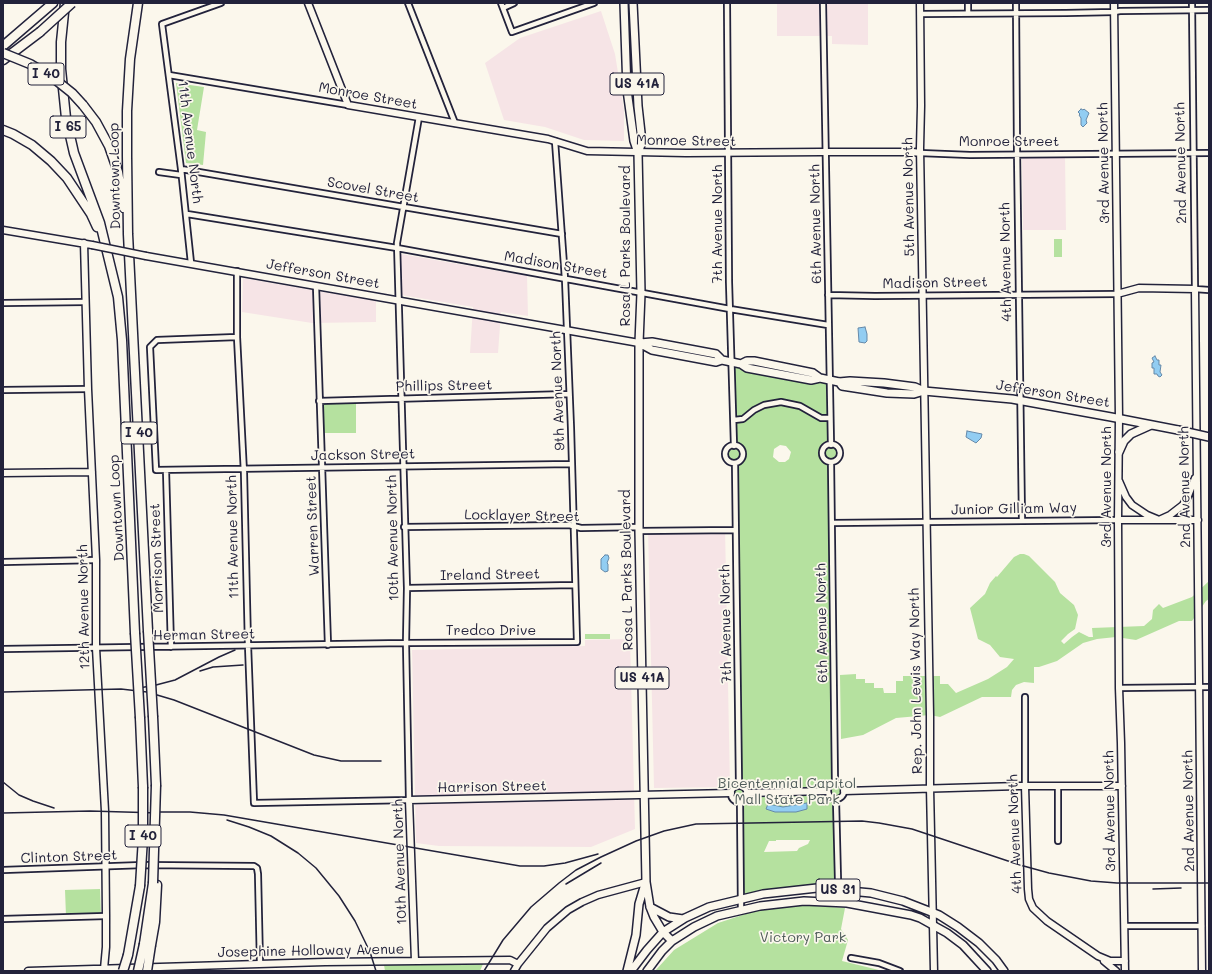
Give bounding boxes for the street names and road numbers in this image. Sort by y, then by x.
road number: I 40 [28,63,64,85]
road number: US 41A [610,73,664,95]
street label: Monroe Street [317,79,419,113]
street label: 11th Avenue North [174,80,206,204]
street label: 3rd Avenue North [1095,102,1113,224]
street label: 2nd Avenue North [1172,102,1190,224]
road number: I 65 [50,116,86,138]
street label: Downtown Loop [106,123,124,229]
street label: Monroe Street [636,132,736,150]
street label: Monroe Street [959,134,1059,150]
street label: 5th Avenue North [900,137,918,257]
street label: 6th Avenue North [807,164,825,284]
street label: Rosa L Parks Boulevard [618,165,634,327]
street label: 7th Avenue North [710,165,726,283]
street label: Scovel Street [326,174,420,206]
street label: 4th Avenue North [997,202,1015,322]
street label: Madison Street [503,248,609,282]
street label: Jefferson Street [265,256,381,292]
street label: Madison Street [882,274,988,292]
street label: 9th Avenue North [548,331,568,451]
street label: Phillips Street [396,377,492,395]
street label: Jefferson Street [995,377,1111,411]
road number: I 40 [121,422,157,444]
street label: 3rd Avenue North [1099,426,1115,548]
street label: 2nd Avenue North [1176,426,1194,548]
street label: Jackson Street [311,446,415,464]
street label: Downtown Loop [106,454,128,562]
street label: 11th Avenue North [224,475,242,599]
street label: Warren Street [303,475,323,577]
street label: 10th Avenue North [384,475,402,601]
street label: Rosa L Parks Boulevard [617,489,637,651]
street label: Junior Gilliam Way [951,500,1077,518]
street label: Morrison Street [147,503,167,613]
street label: Locklayer Street [464,507,580,525]
street label: 12th Avenue North [75,544,93,670]
street label: 6th Avenue North [813,563,831,683]
street label: 7th Avenue North [717,564,735,684]
street label: Ireland Street [440,566,540,584]
street label: Rep. John Lewis Way North [906,588,926,774]
street label: Tredco Drive [446,623,536,639]
street label: Herman Street [153,626,255,644]
road number: US 41A [615,667,669,689]
street label: 3rd Avenue North [1101,750,1119,872]
street label: 2nd Avenue North [1180,750,1198,872]
street label: 4th Avenue North [1005,774,1025,894]
street label: Harrison Street [437,778,547,796]
street label: 10th Avenue North [389,799,411,925]
road number: I 40 [125,825,161,847]
street label: Clinton Street [20,847,118,867]
road number: US 31 [816,879,860,901]
street label: Josephine Holloway Avenue [218,941,404,961]

